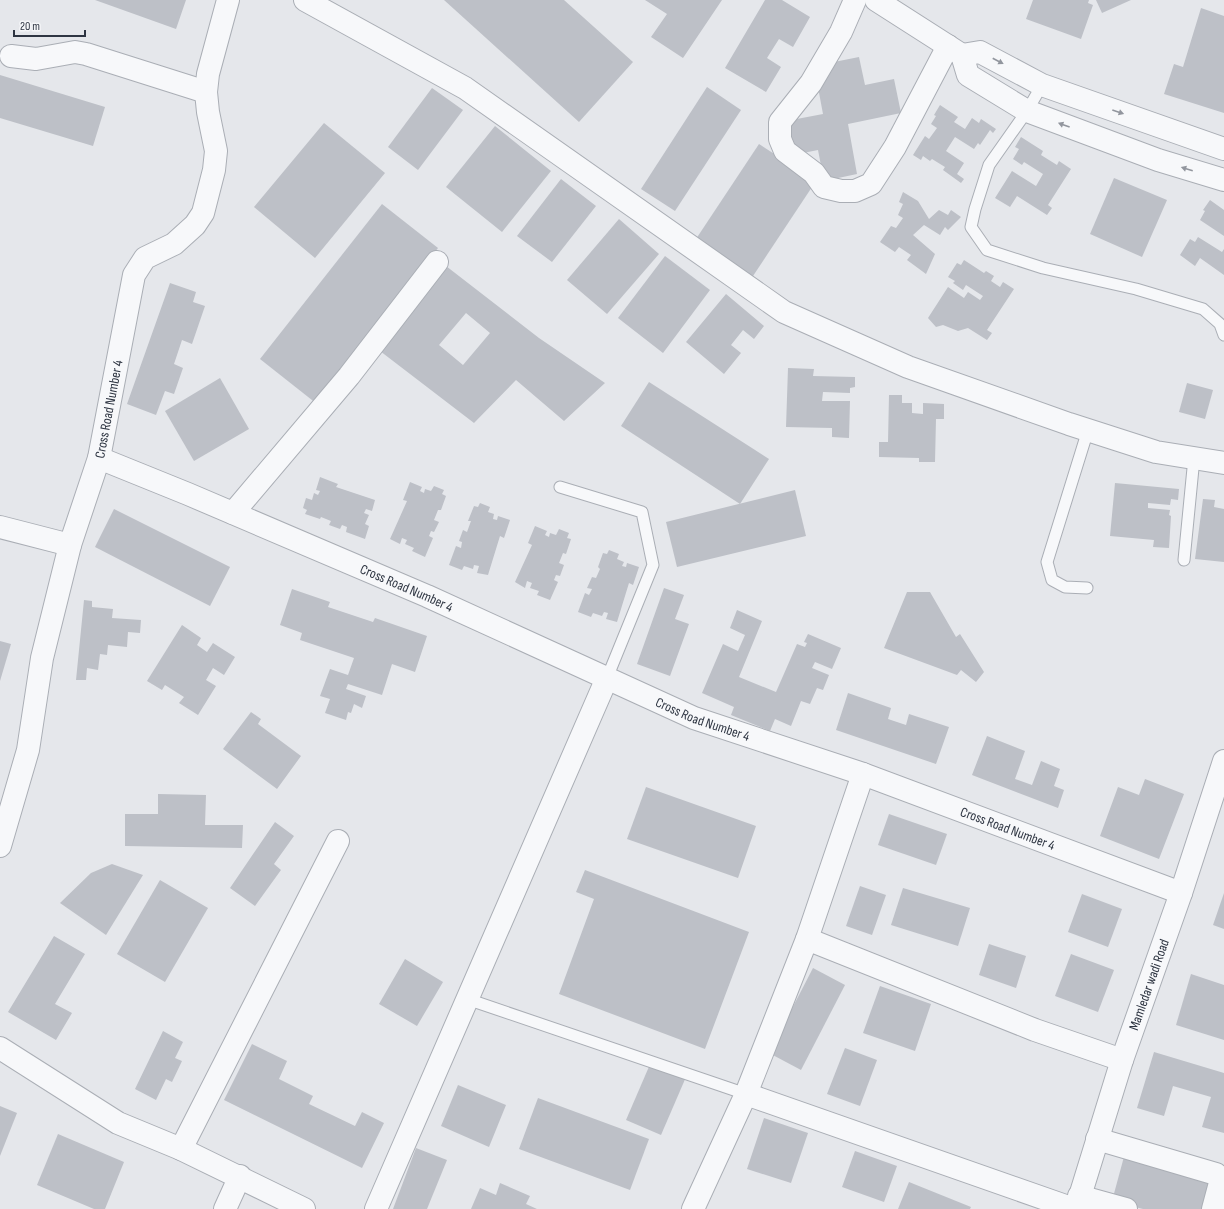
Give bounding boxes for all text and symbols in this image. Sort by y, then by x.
scale bar [14,12,85,38]
text: 20 m [20,19,40,34]
one-way arrow [993,58,1004,65]
one-way arrow [1112,109,1124,115]
one-way arrow [1058,122,1070,128]
one-way arrow [1180,166,1192,172]
street label: Cross Road Number 4 [91,358,127,460]
street label: Cross Road Number 4 [358,561,456,616]
street label: Cross Road Number 4 [653,694,752,745]
street label: Cross Road Number 4 [958,803,1057,854]
street label: Mamledar wadi Road [1125,937,1173,1033]

